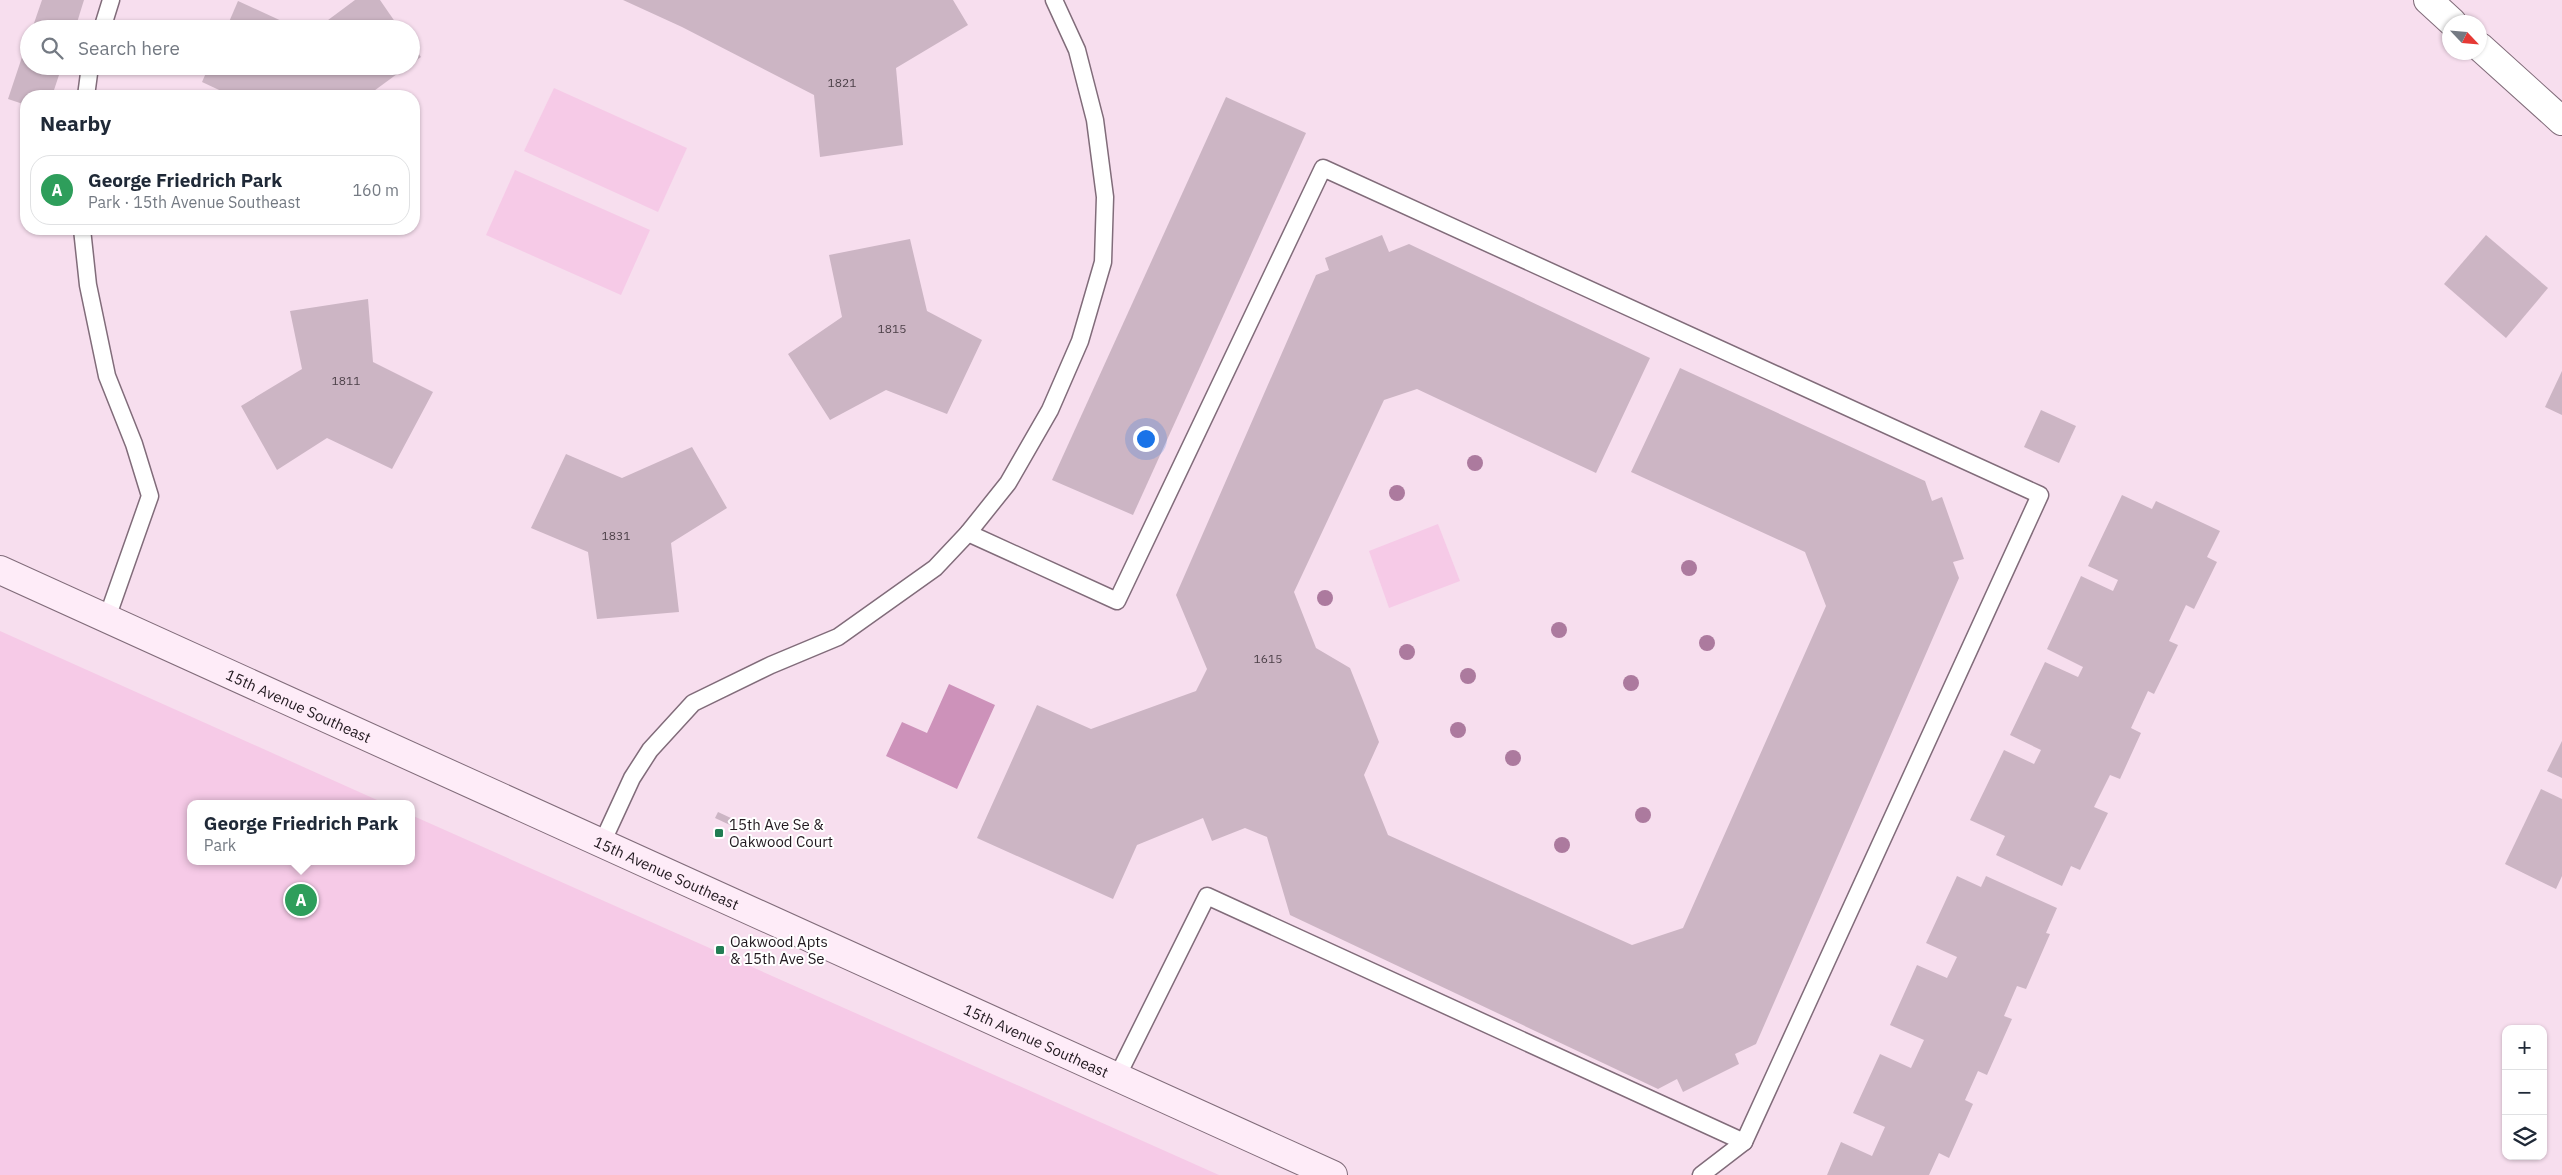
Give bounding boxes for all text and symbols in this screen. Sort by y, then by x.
north arrow [2442,15,2487,60]
search box [20,20,420,75]
icon: search [38,34,66,62]
text: Search here [78,36,180,60]
house number: 1821 [828,75,856,90]
text: Nearby [40,109,111,137]
text: George Friedrich Park [88,168,282,192]
text: A [52,180,62,200]
text: 160 m [352,180,399,200]
text: Park · 15th Avenue Southeast [88,192,301,212]
house number: 1815 [878,321,906,336]
house number: 1811 [332,373,360,388]
your location [1133,426,1159,452]
house number: 1831 [602,528,630,543]
house number: 1615 [1254,651,1282,666]
street label: 15th Avenue Southeast [223,664,374,747]
popup [187,800,415,865]
text: George Friedrich Park [204,811,398,835]
place label: 15th Ave Se & Oakwood Court [729,815,833,851]
marker: 15th Ave Se & Oakwood Court [713,827,725,839]
street label: 15th Avenue Southeast [591,831,742,914]
text: Park [204,835,236,855]
pin: A [285,881,317,919]
place label: Oakwood Apts & 15th Ave Se [730,932,828,968]
marker: Oakwood Apts & 15th Ave Se [714,944,726,956]
street label: 15th Avenue Southeast [961,999,1112,1081]
map controls [2502,1025,2547,1160]
button: + [2502,1025,2547,1070]
button: − [2502,1070,2547,1115]
button: layers [2502,1115,2547,1160]

